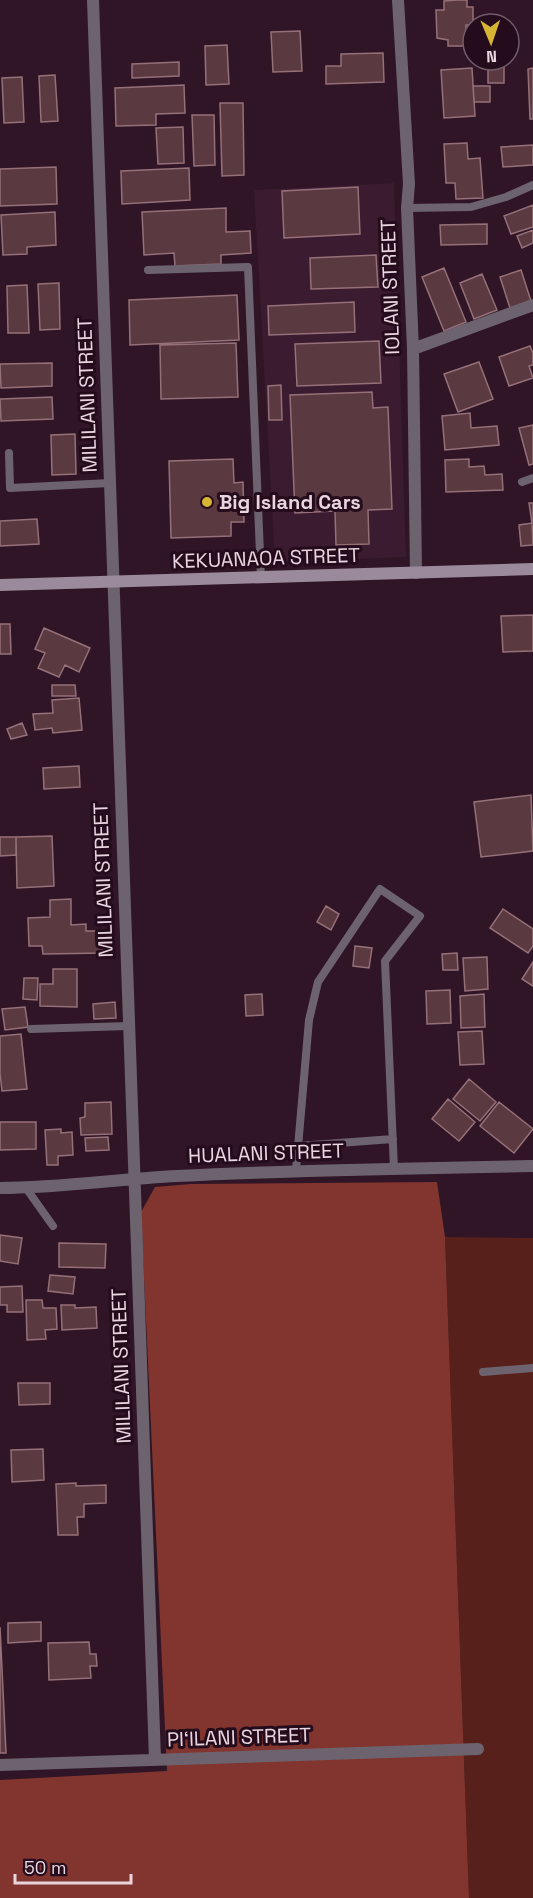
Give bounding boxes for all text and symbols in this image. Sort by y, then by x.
north arrow [461,12,521,72]
text: N [486,46,497,67]
street label: IOLANI STREET [375,219,405,355]
street label: MILILANI STREET [71,317,103,473]
place label: Big Island Cars [219,489,361,515]
marker: Big Island Cars [200,495,214,509]
street label: KEKUANAOA STREET [172,542,361,574]
street label: MILILANI STREET [87,802,119,958]
street label: HUALANI STREET [188,1137,345,1169]
street label: MILILANI STREET [105,1288,137,1444]
street label: PI‘ILANI STREET [167,1721,312,1753]
scale bar [15,1847,130,1885]
text: 50 m [24,1856,66,1879]

